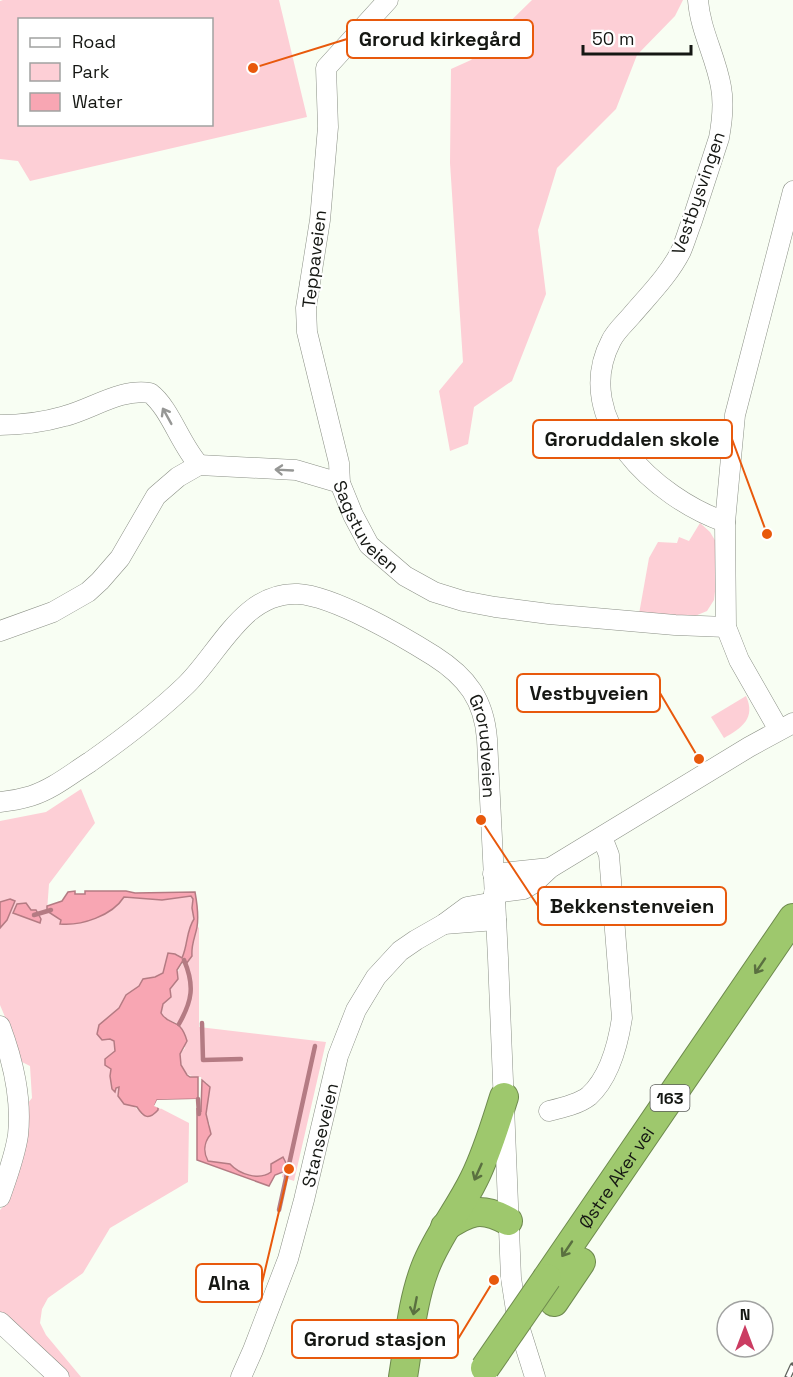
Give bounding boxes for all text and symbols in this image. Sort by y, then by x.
legend [18,18,213,126]
scale bar [583,18,691,56]
callout: Grorud kirkegård [347,20,533,58]
text: Grorud kirkegård [359,26,521,52]
text: 50 m [592,27,634,50]
text: Road [72,30,116,53]
text: Park [72,60,110,83]
text: Water [72,90,123,113]
street label: Vestbysvingen [666,128,730,258]
street label: Teppaveien [297,209,331,309]
one-way arrow [161,408,173,425]
callout: Groruddalen skole [533,420,732,458]
text: Groruddalen skole [545,426,719,452]
one-way arrow [274,464,294,475]
street label: Sagstuveien [329,477,404,578]
callout: Vestbyveien [517,674,660,712]
text: Vestbyveien [529,680,649,706]
street label: Grorudveien [464,690,501,798]
callout: Bekkenstenveien [538,887,726,925]
text: Bekkenstenveien [550,893,714,919]
one-way arrow [753,958,766,975]
street label: Stanseveien [296,1080,343,1189]
road number: 163 [650,1085,690,1111]
street label: Østre Aker vei [573,1122,659,1233]
one-way arrow [471,1162,483,1180]
one-way arrow [561,1240,573,1256]
callout: Alna [196,1264,262,1302]
text: Alna [208,1270,250,1296]
one-way arrow [410,1296,421,1315]
north arrow [715,1299,775,1359]
text: N [740,1304,750,1325]
callout: Grorud stasjon [292,1320,458,1358]
text: Grorud stasjon [304,1326,446,1352]

